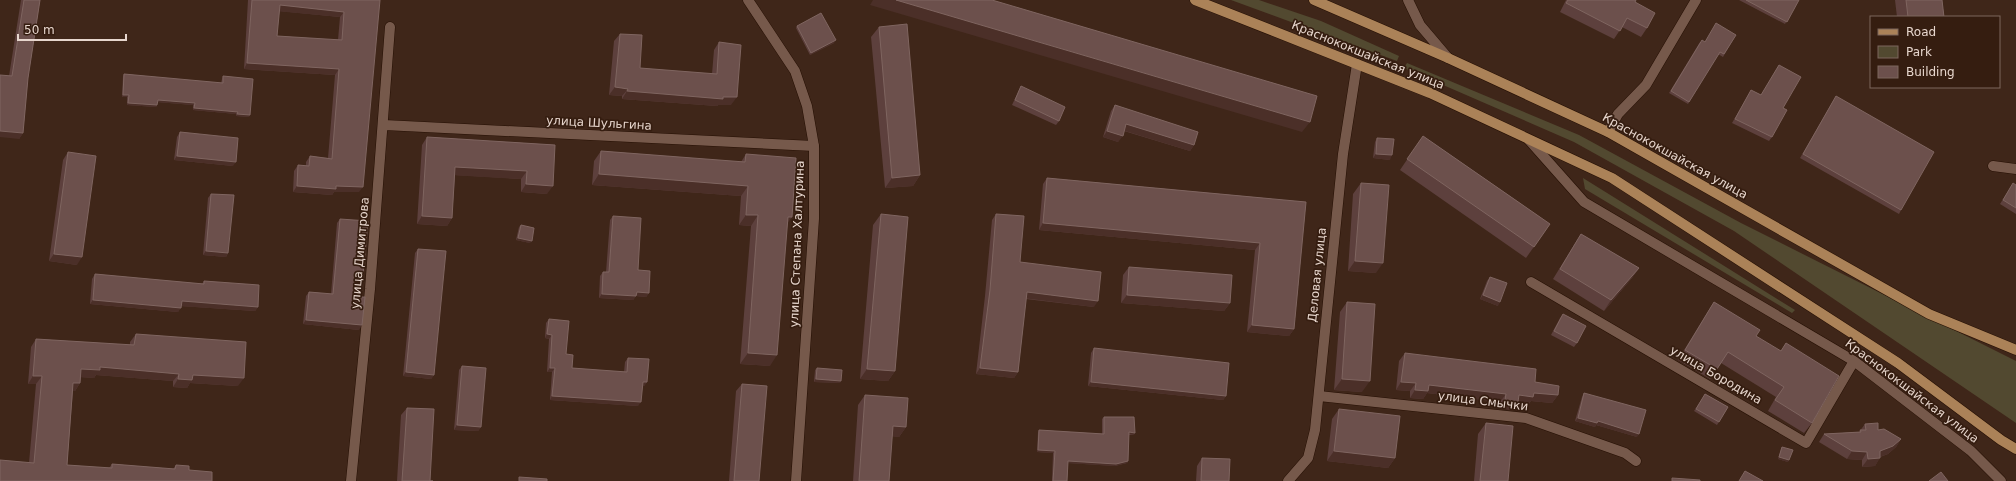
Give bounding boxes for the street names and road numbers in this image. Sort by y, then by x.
street label: Краснококшайская улица [1290,18,1446,92]
street label: Краснококшайская улица [1600,110,1750,202]
street label: улица Шульгина [546,113,652,133]
street label: улица Степана Халтурина [787,160,807,328]
street label: улица Димитрова [348,196,372,310]
street label: Деловая улица [1305,227,1329,323]
street label: Краснококшайская улица [1842,336,1982,446]
street label: улица Бородина [1668,343,1764,407]
street label: улица Смычки [1437,389,1529,413]

